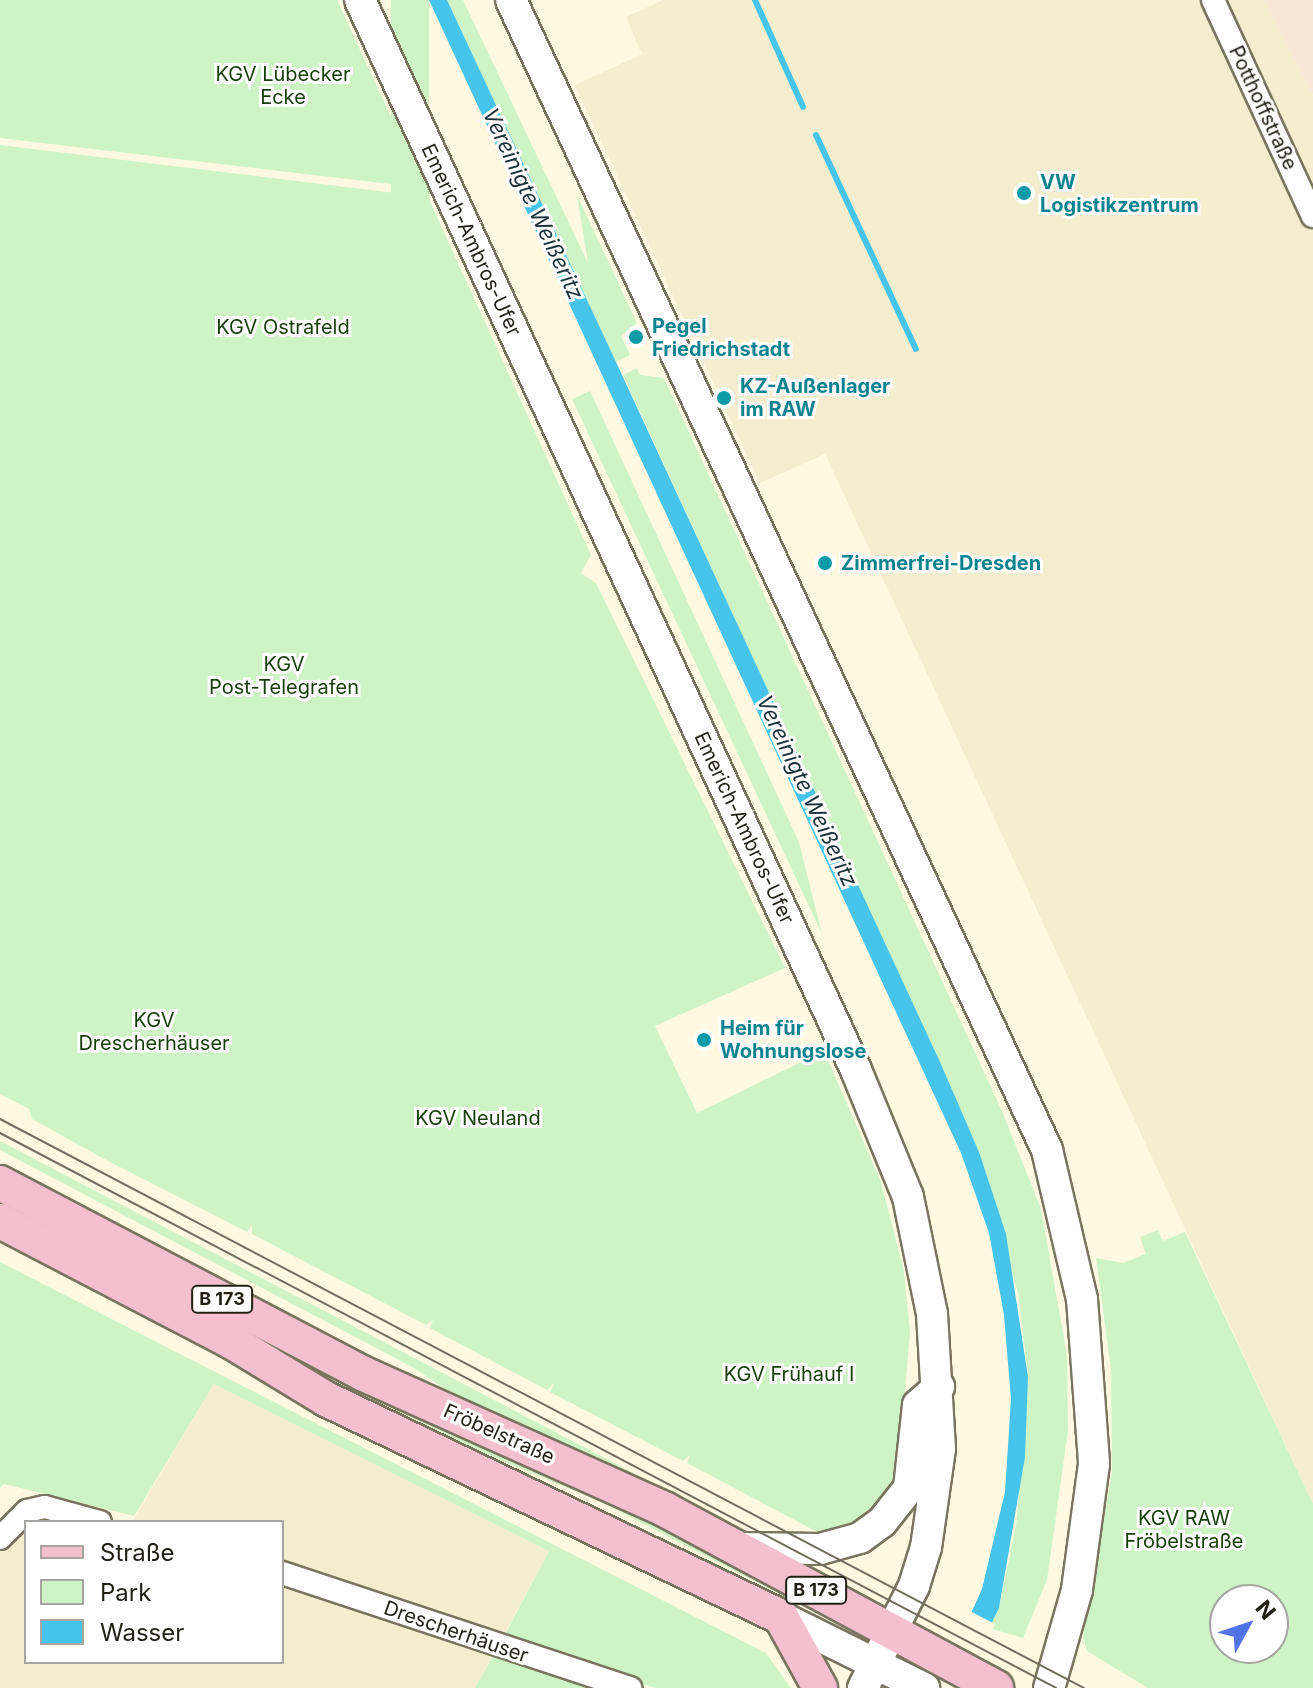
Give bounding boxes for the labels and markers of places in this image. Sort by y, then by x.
place label: VW Logistikzentrum [1040,170,1199,217]
marker: VW Logistikzentrum [1015,184,1033,202]
place label: Pegel Friedrichstadt [652,314,790,361]
marker: Pegel Friedrichstadt [627,328,645,346]
place label: KZ-Außenlager im RAW [740,374,890,421]
marker: KZ-Außenlager im RAW [715,389,733,407]
place label: Zimmerfrei-Dresden [841,551,1041,575]
marker: Zimmerfrei-Dresden [816,554,834,572]
place label: Heim für Wohnungslose [720,1016,866,1063]
marker: Heim für Wohnungslose [695,1031,713,1049]

